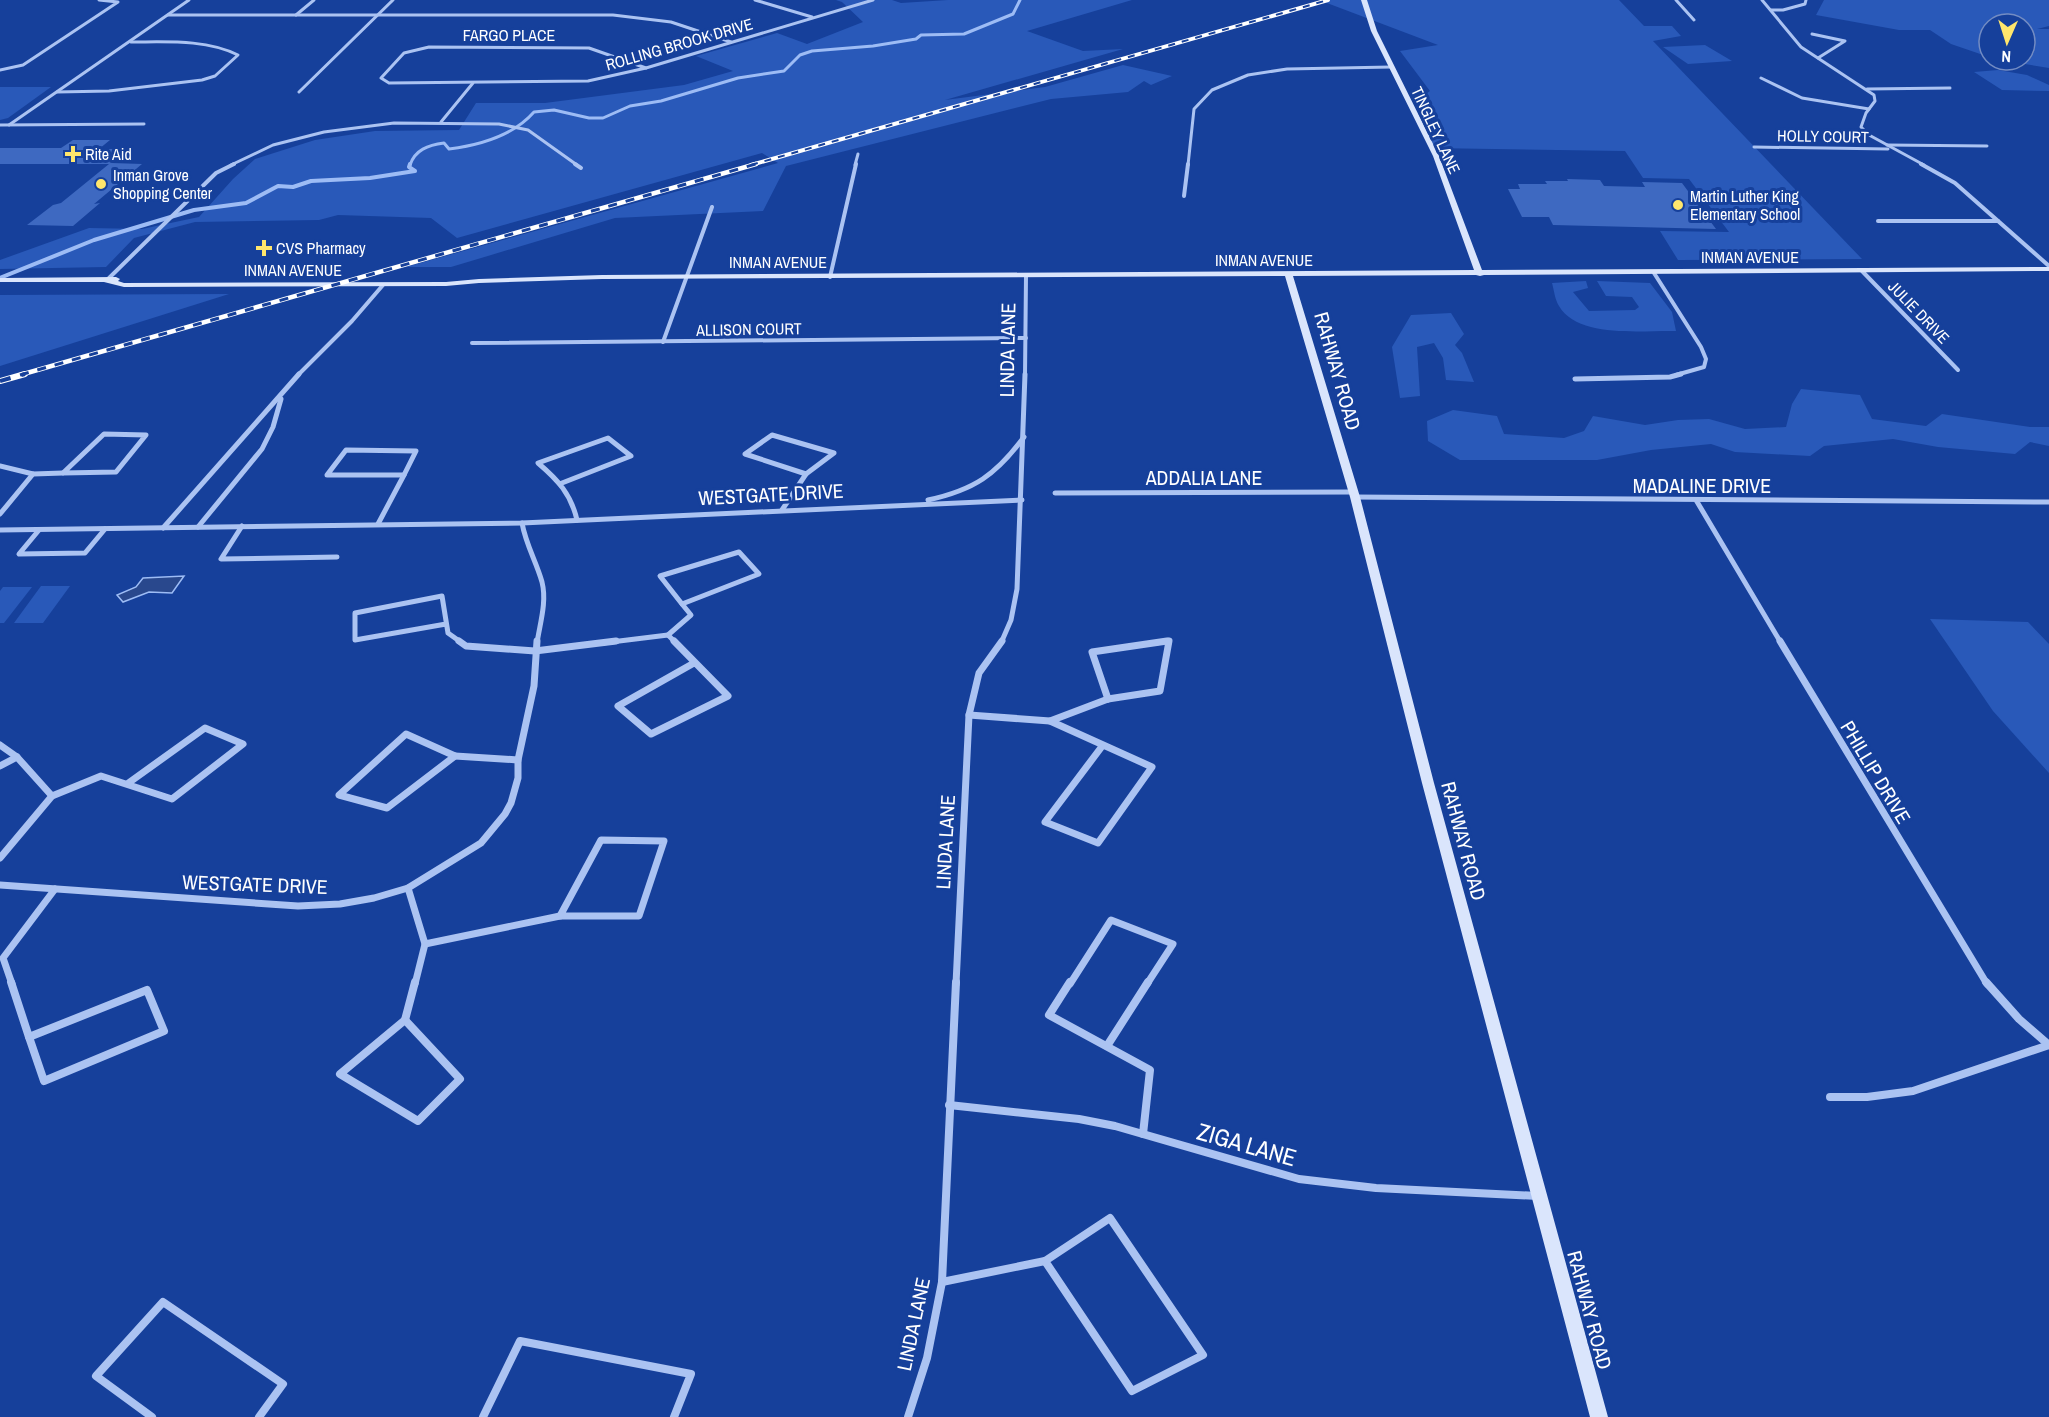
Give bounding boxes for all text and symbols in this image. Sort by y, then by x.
street label: ROLLING BROOK DRIVE [603,12,755,76]
north arrow [1977,12,2037,72]
street label: FARGO PLACE [463,24,555,46]
text: N [2001,46,2012,68]
street label: TINGLEY LANE [1406,83,1466,177]
street label: HOLLY COURT [1777,124,1869,148]
place label: Rite Aid [85,143,132,165]
marker: Rite Aid [66,147,80,161]
place label: Inman Grove Shopping Center [113,164,213,204]
marker: Inman Grove Shopping Center [94,177,108,191]
place label: Martin Luther King Elementary School [1690,185,1800,225]
marker: Martin Luther King Elementary School [1671,198,1685,212]
place label: CVS Pharmacy [276,237,366,259]
marker: CVS Pharmacy [257,241,271,255]
street label: INMAN AVENUE [1701,246,1799,268]
street label: INMAN AVENUE [1215,249,1313,271]
street label: INMAN AVENUE [729,251,827,273]
street label: INMAN AVENUE [244,259,342,281]
street label: JULIE DRIVE [1883,276,1955,348]
street label: LINDA LANE [993,302,1021,398]
street label: RAHWAY ROAD [1308,309,1368,433]
street label: ALLISON COURT [695,317,802,341]
street label: ADDALIA LANE [1145,464,1262,491]
street label: MADALINE DRIVE [1633,472,1771,499]
street label: WESTGATE DRIVE [698,477,844,511]
street label: PHILLIP DRIVE [1835,716,1917,828]
street label: RAHWAY ROAD [1435,779,1493,903]
street label: LINDA LANE [929,794,961,890]
street label: WESTGATE DRIVE [182,868,328,900]
street label: ZIGA LANE [1194,1115,1300,1173]
street label: RAHWAY ROAD [1561,1248,1619,1372]
street label: LINDA LANE [890,1275,936,1373]

